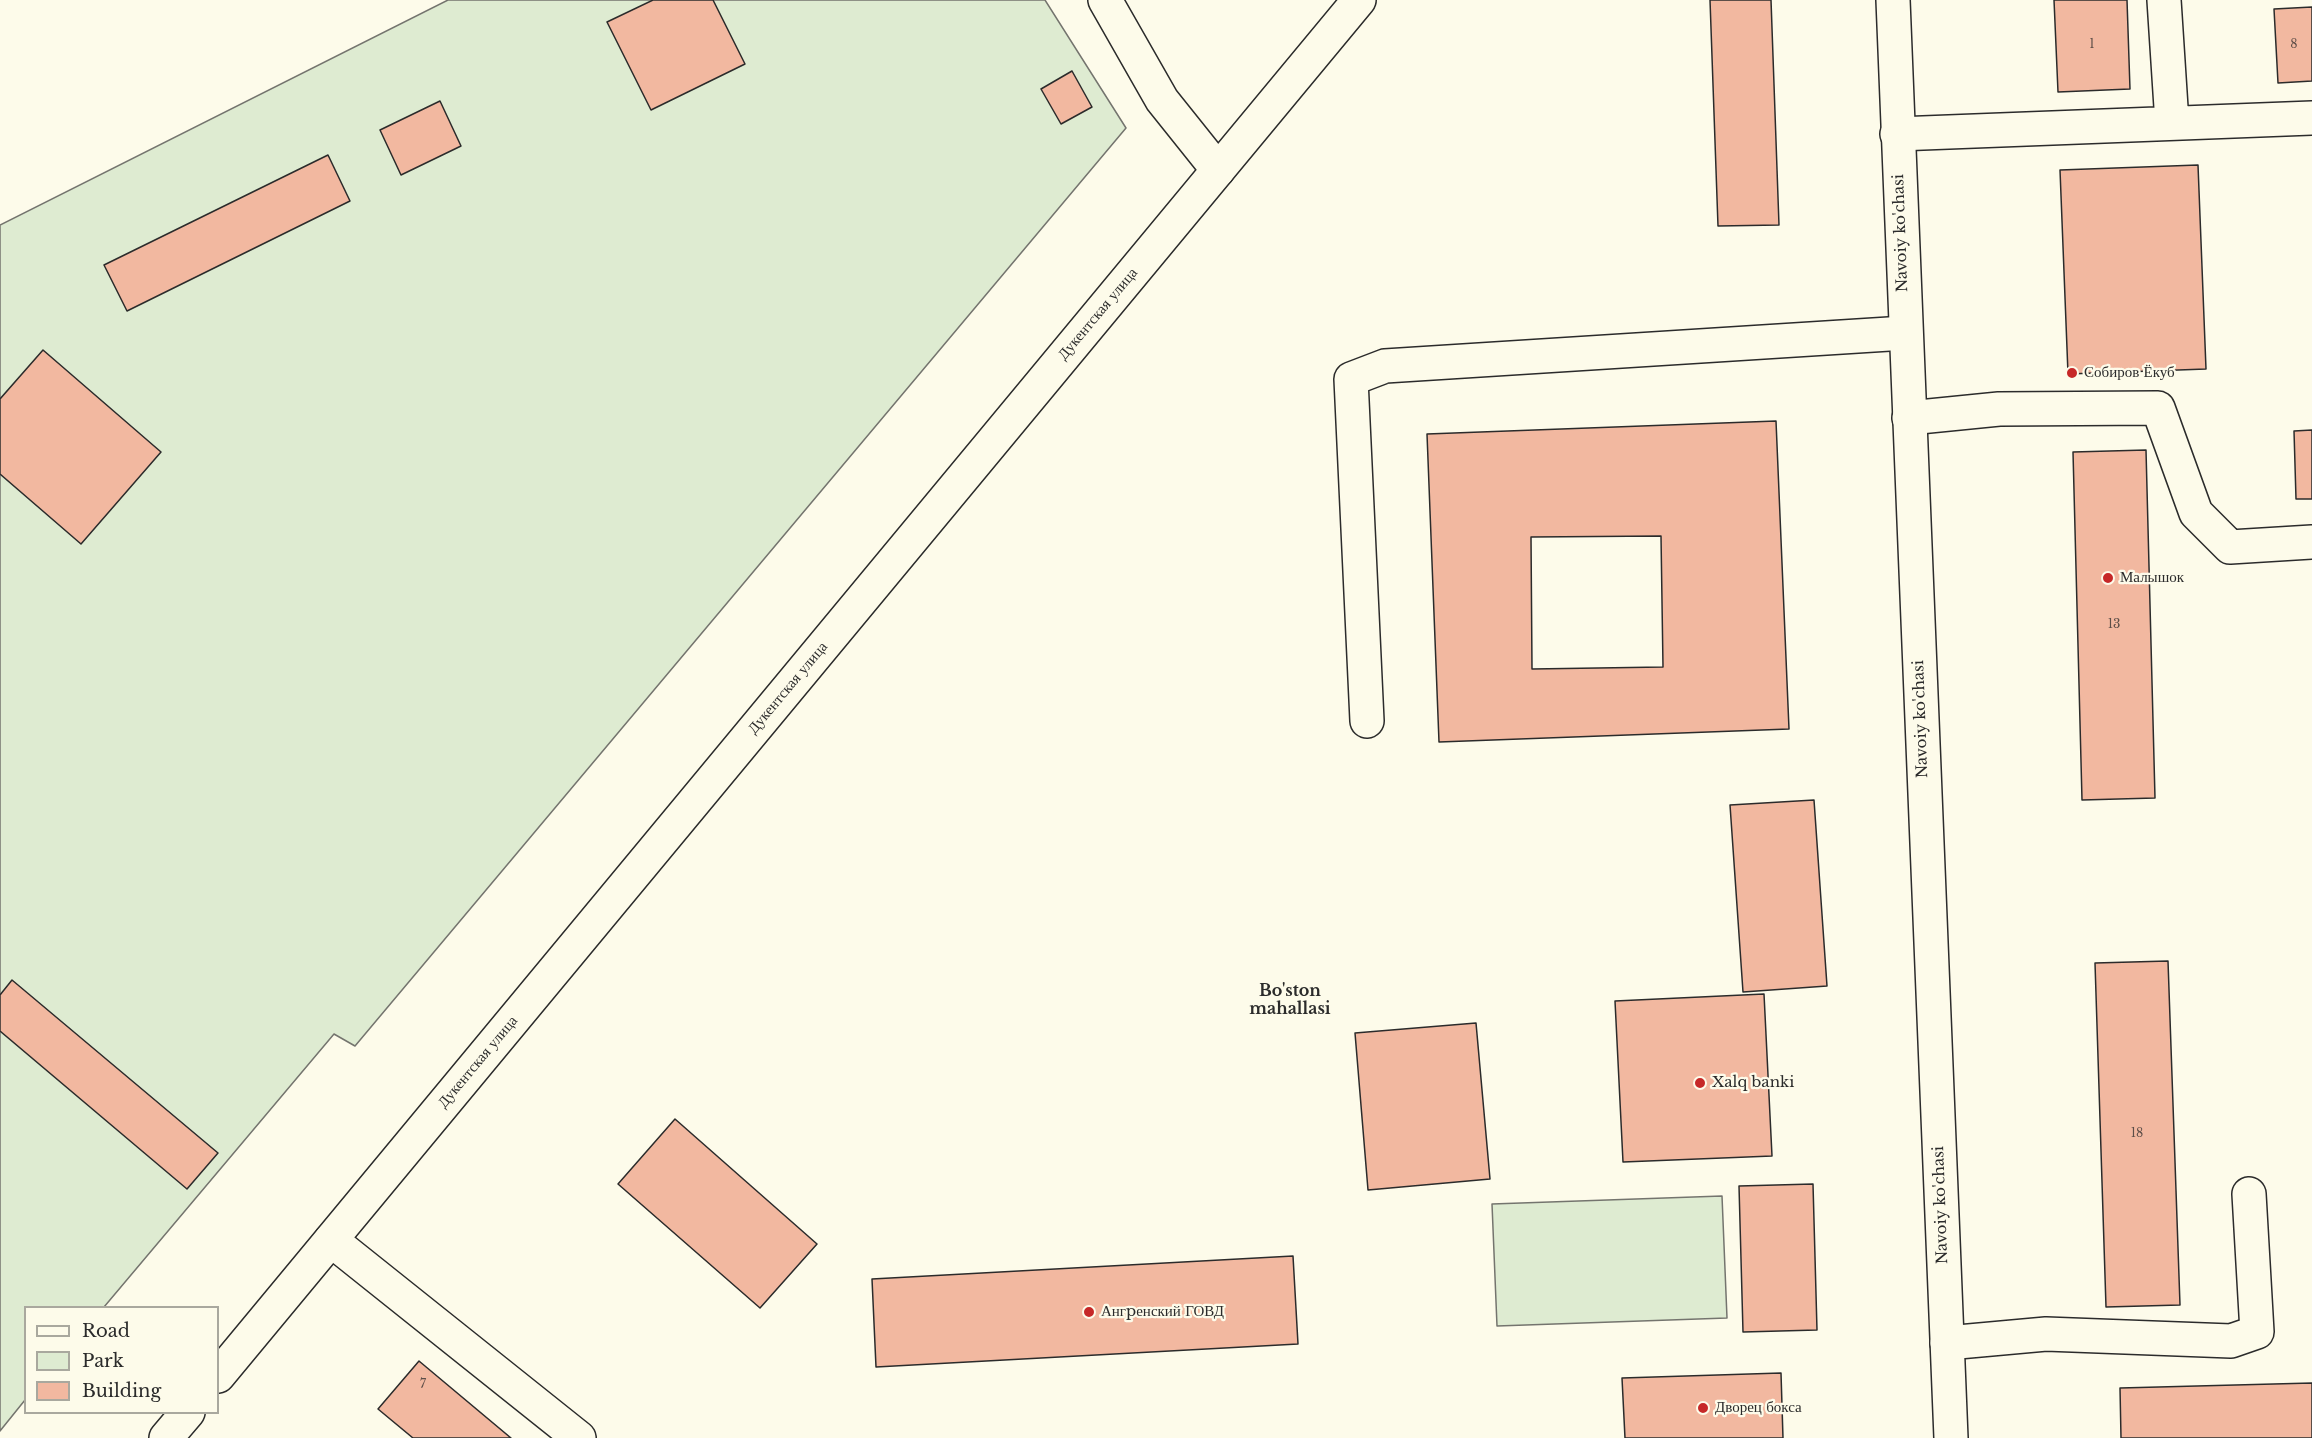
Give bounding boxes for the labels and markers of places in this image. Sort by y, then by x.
place label: Собиров Ёкуб [2084,364,2175,382]
marker: Собиров Ёкуб [2065,366,2079,380]
place label: Малышок [2120,569,2184,587]
marker: Малышок [2101,571,2115,585]
place label: Xalq banki [1712,1074,1794,1092]
marker: Xalq banki [1693,1076,1707,1090]
place label: Ангpенский ГОВД [1101,1303,1224,1321]
marker: Ангpенский ГОВД [1082,1305,1096,1319]
place label: Дворец бокса [1715,1399,1802,1417]
marker: Дворец бокса [1696,1401,1710,1415]

